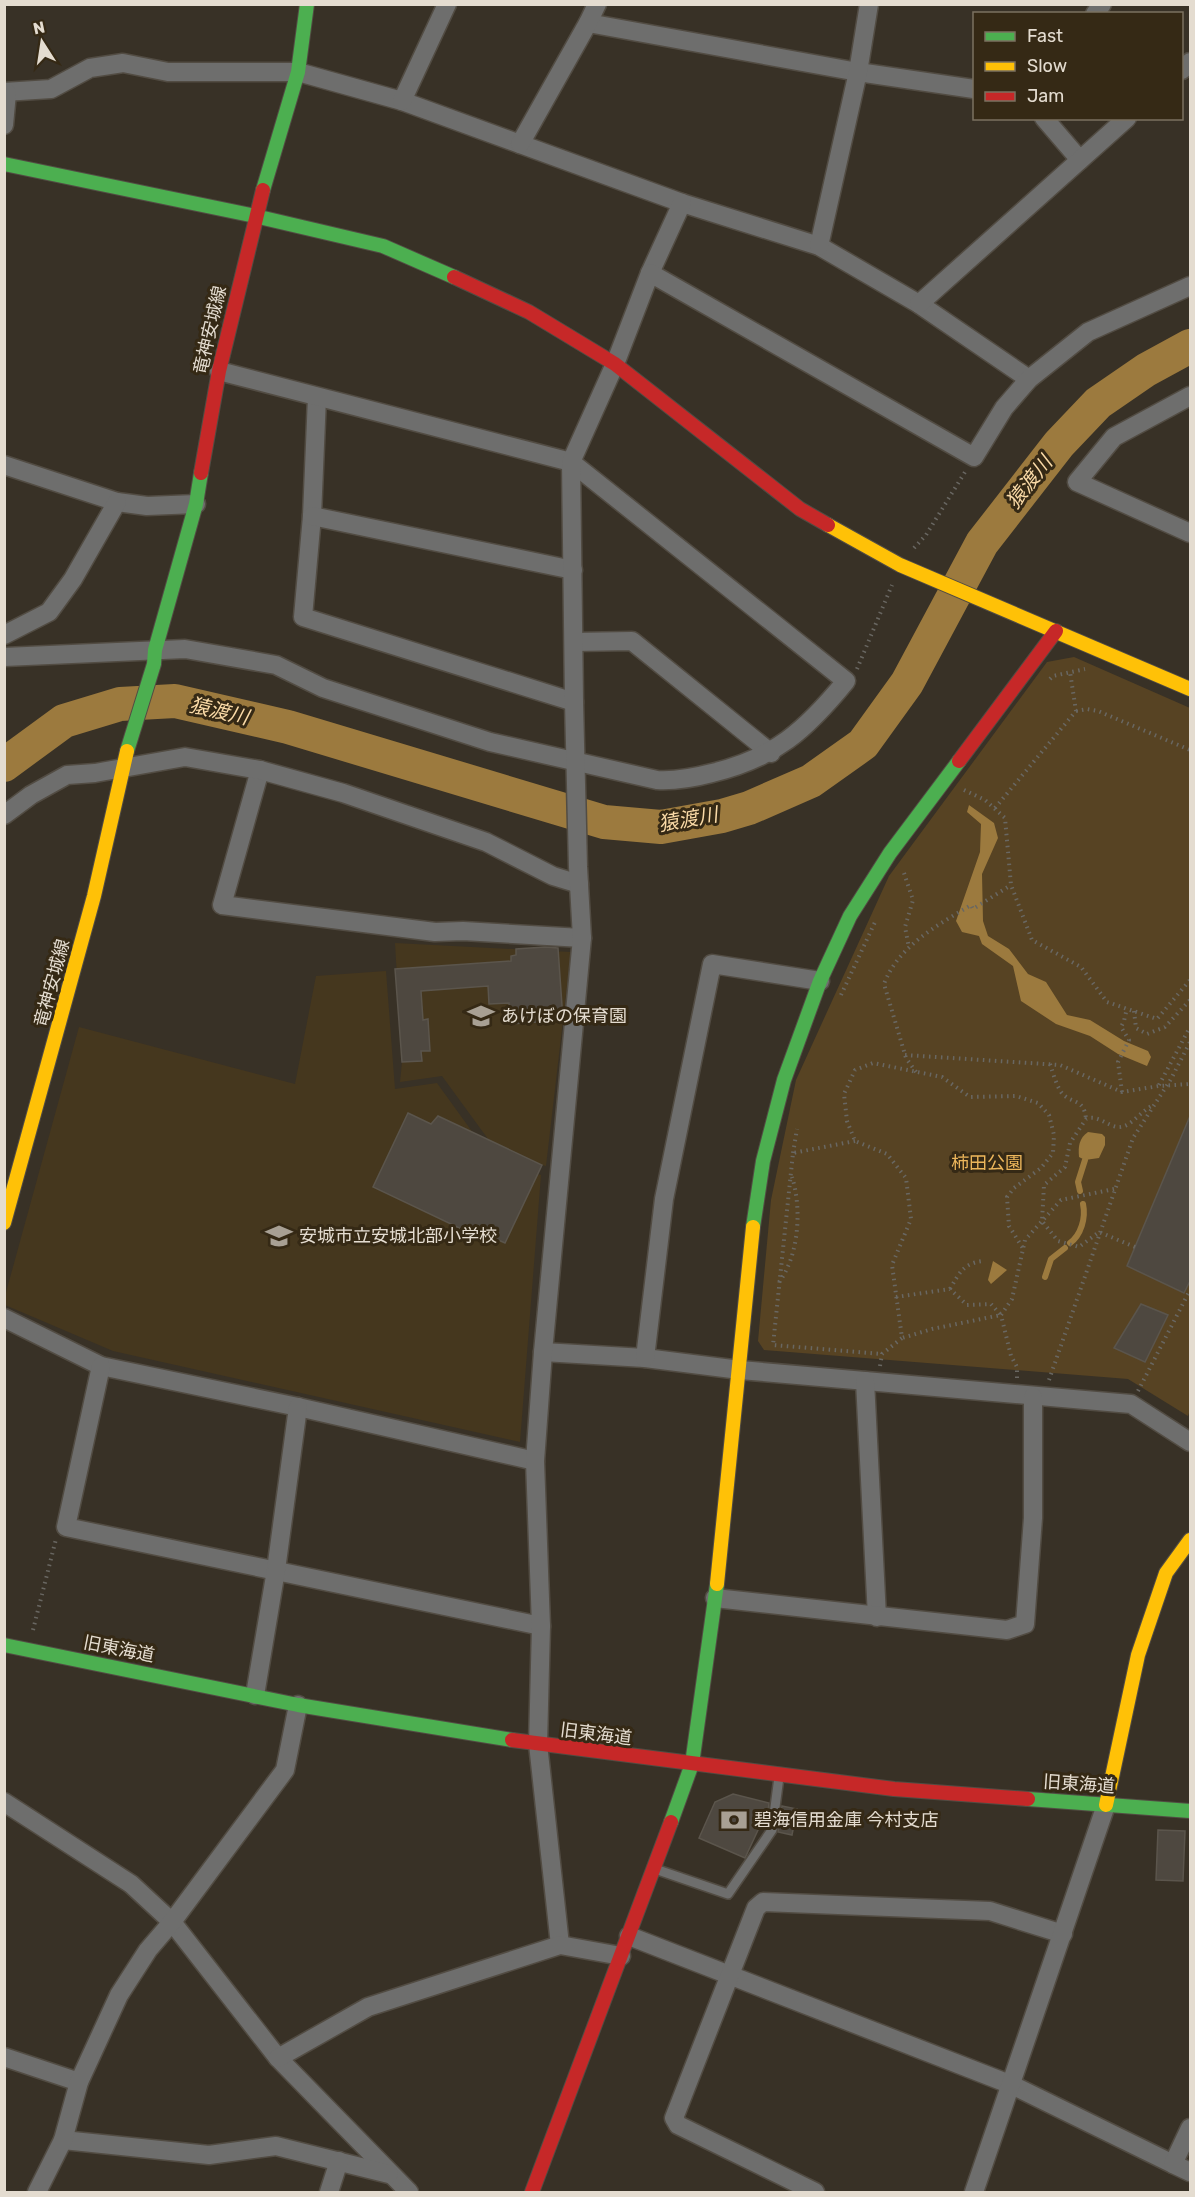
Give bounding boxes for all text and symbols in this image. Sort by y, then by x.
north arrow [12,12,72,72]
legend [973,12,1183,120]
text: N [31,17,47,38]
text: Fast [1027,25,1063,47]
text: Slow [1027,55,1067,77]
text: Jam [1027,85,1064,107]
street label: 竜神安城線 [189,284,231,376]
water label: 猿渡川 [1001,449,1058,513]
water label: 猿渡川 [187,693,253,730]
water label: 猿渡川 [656,802,722,836]
street label: 竜神安城線 [30,937,74,1029]
school or university icon: あけぼの保育園 [466,1001,496,1031]
place label: あけぼの保育園 [501,1005,627,1027]
park label: 柿田公園 [951,1152,1023,1174]
school or university icon: 安城市立安城北部小学校 [264,1221,294,1251]
place label: 安城市立安城北部小学校 [299,1225,497,1247]
street label: 旧東海道 [82,1631,156,1667]
street label: 旧東海道 [559,1719,633,1749]
street label: 旧東海道 [1042,1771,1116,1797]
bank icon: 碧海信用金庫 今村支店 [719,1805,749,1835]
place label: 碧海信用金庫 今村支店 [754,1809,938,1831]

